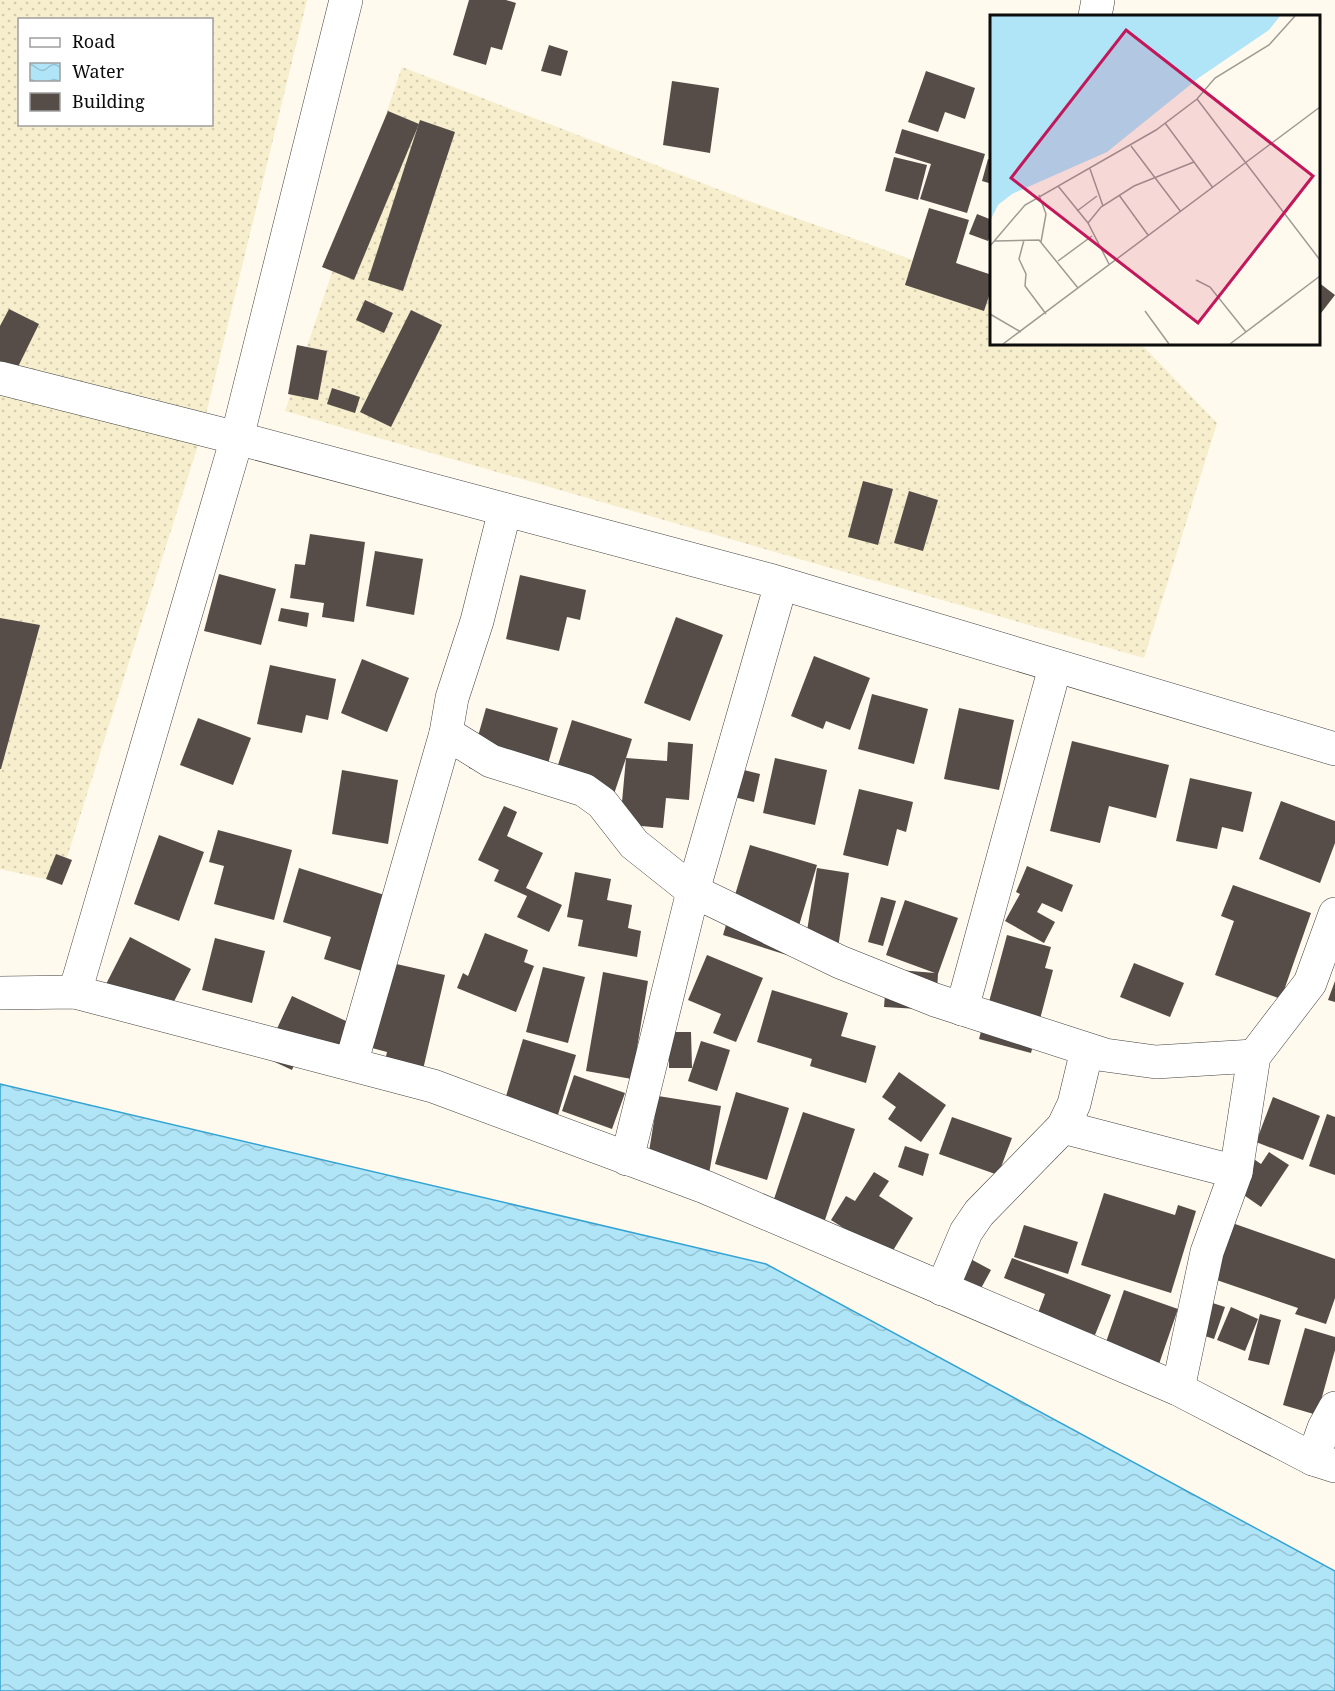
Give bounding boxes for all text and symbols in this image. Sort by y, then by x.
inset map [990,15,1320,345]
legend [18,18,213,126]
text: Road [72,29,115,53]
text: Water [72,59,125,83]
text: Building [72,89,145,113]

